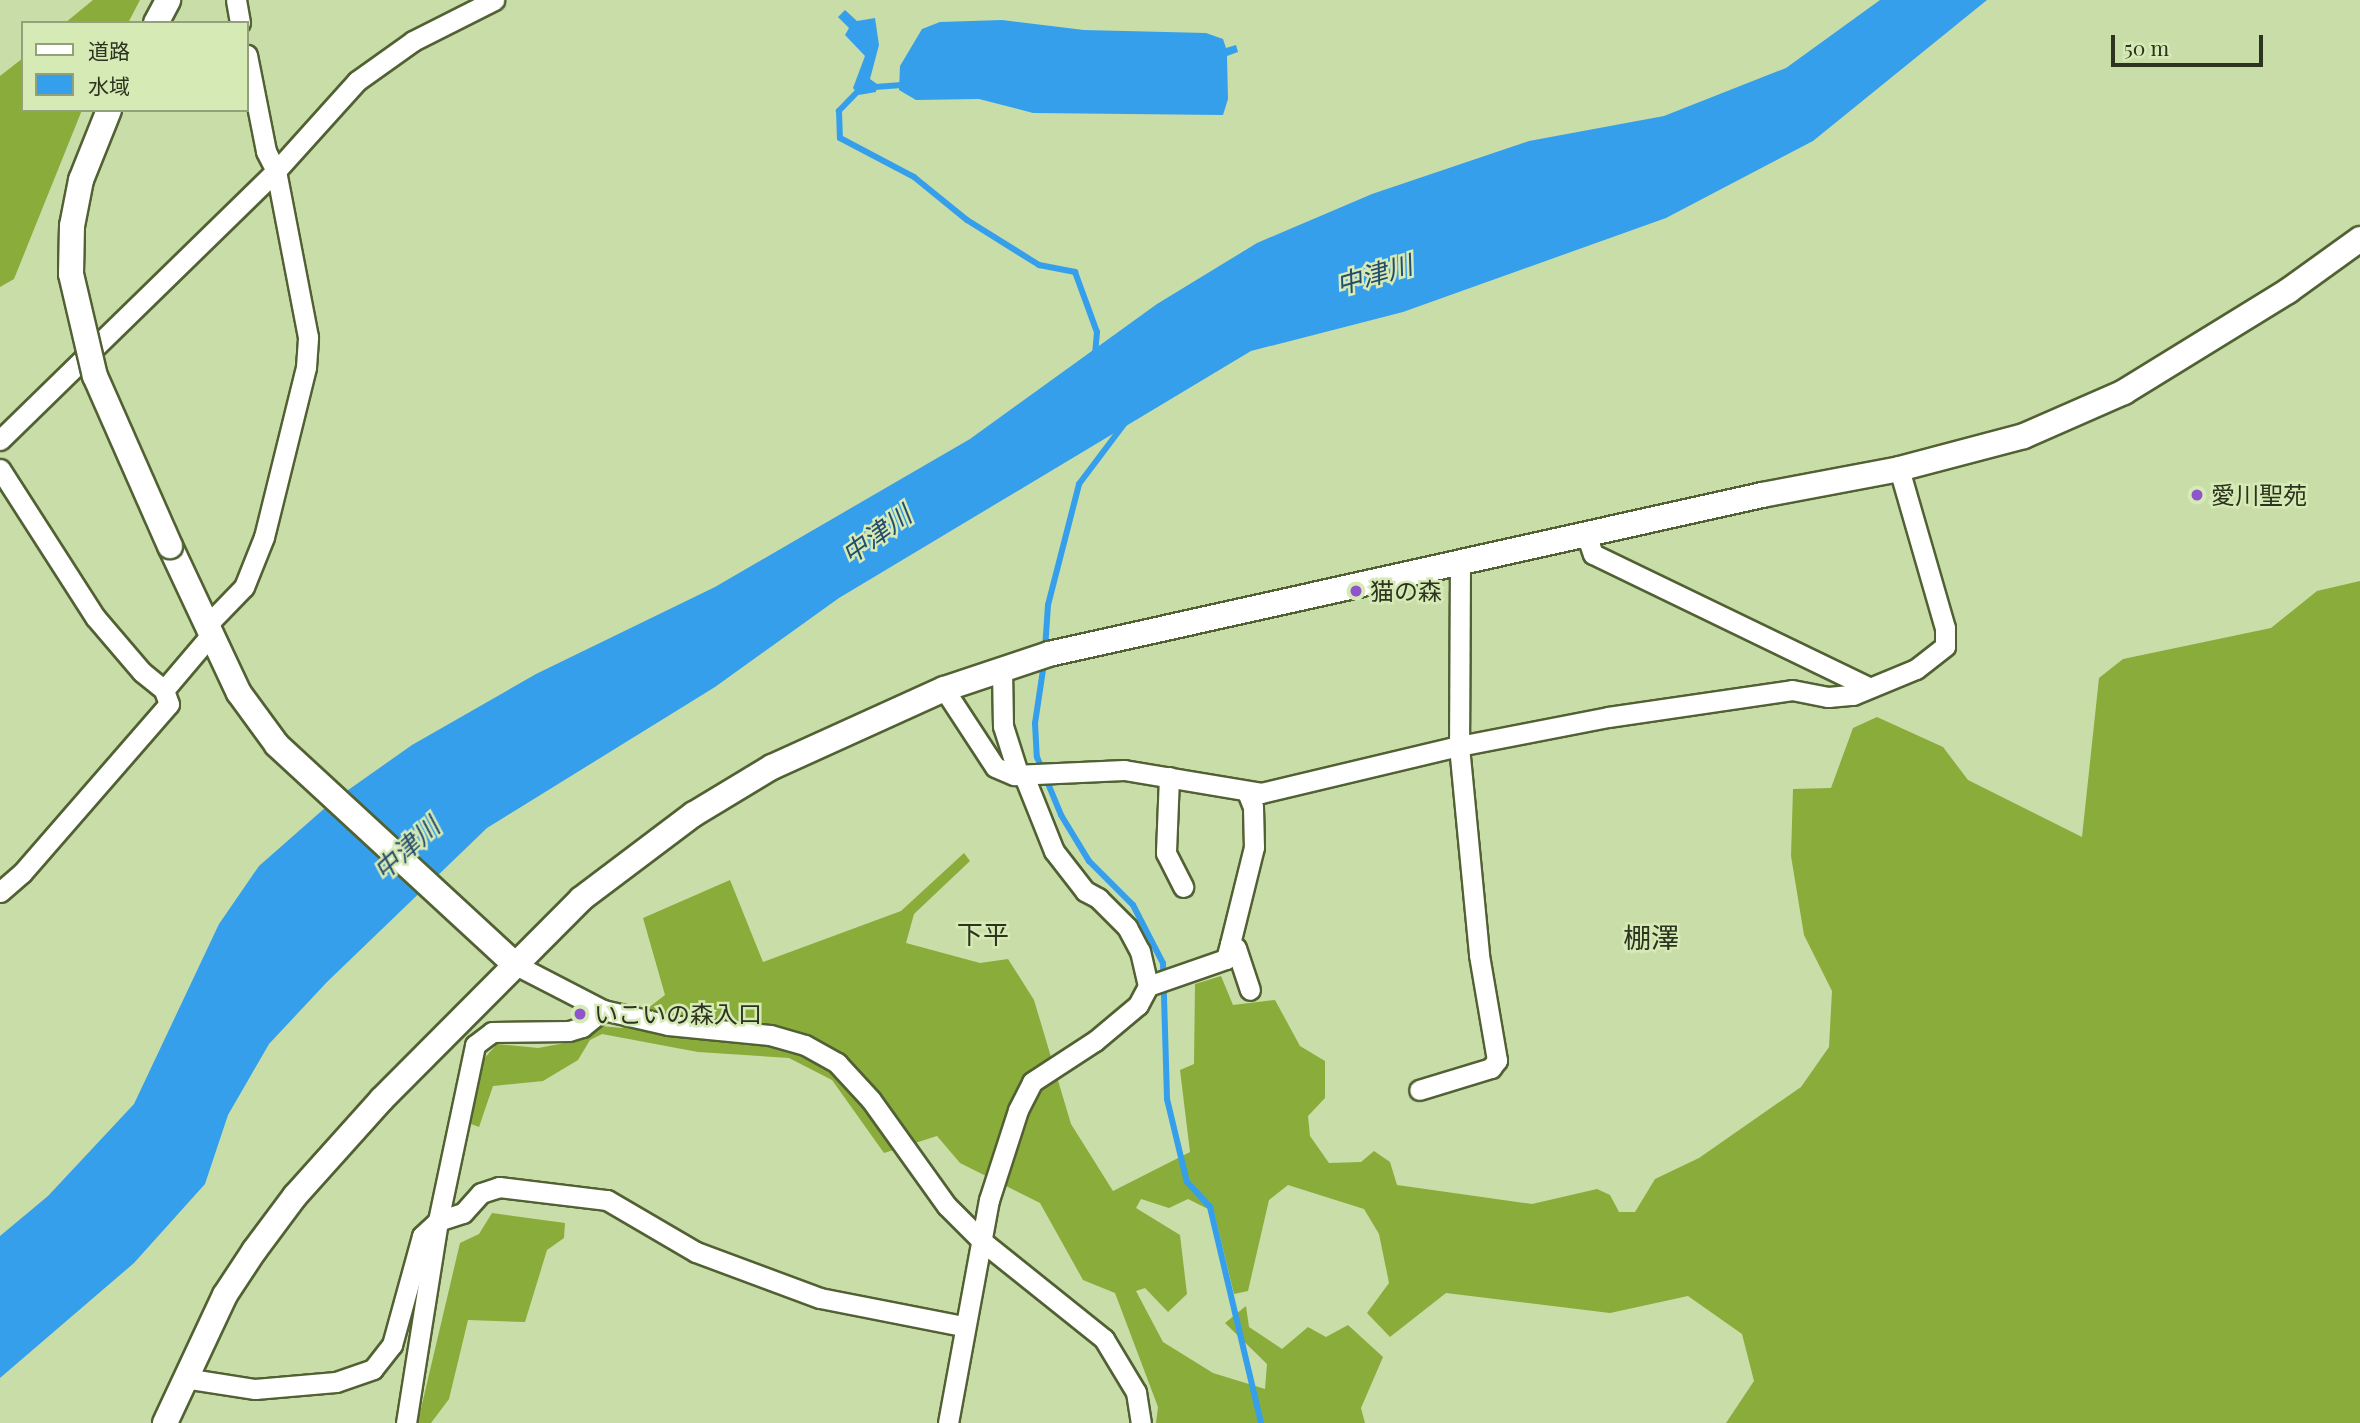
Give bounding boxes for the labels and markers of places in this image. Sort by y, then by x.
place label: 愛川聖苑 [2211,481,2307,509]
marker: 愛川聖苑 [2189,487,2205,503]
place label: 猫の森 [1370,577,1442,605]
marker: 猫の森 [1348,583,1364,599]
place label: いこいの森入口 [594,1000,762,1028]
marker: いこいの森入口 [572,1006,588,1022]

